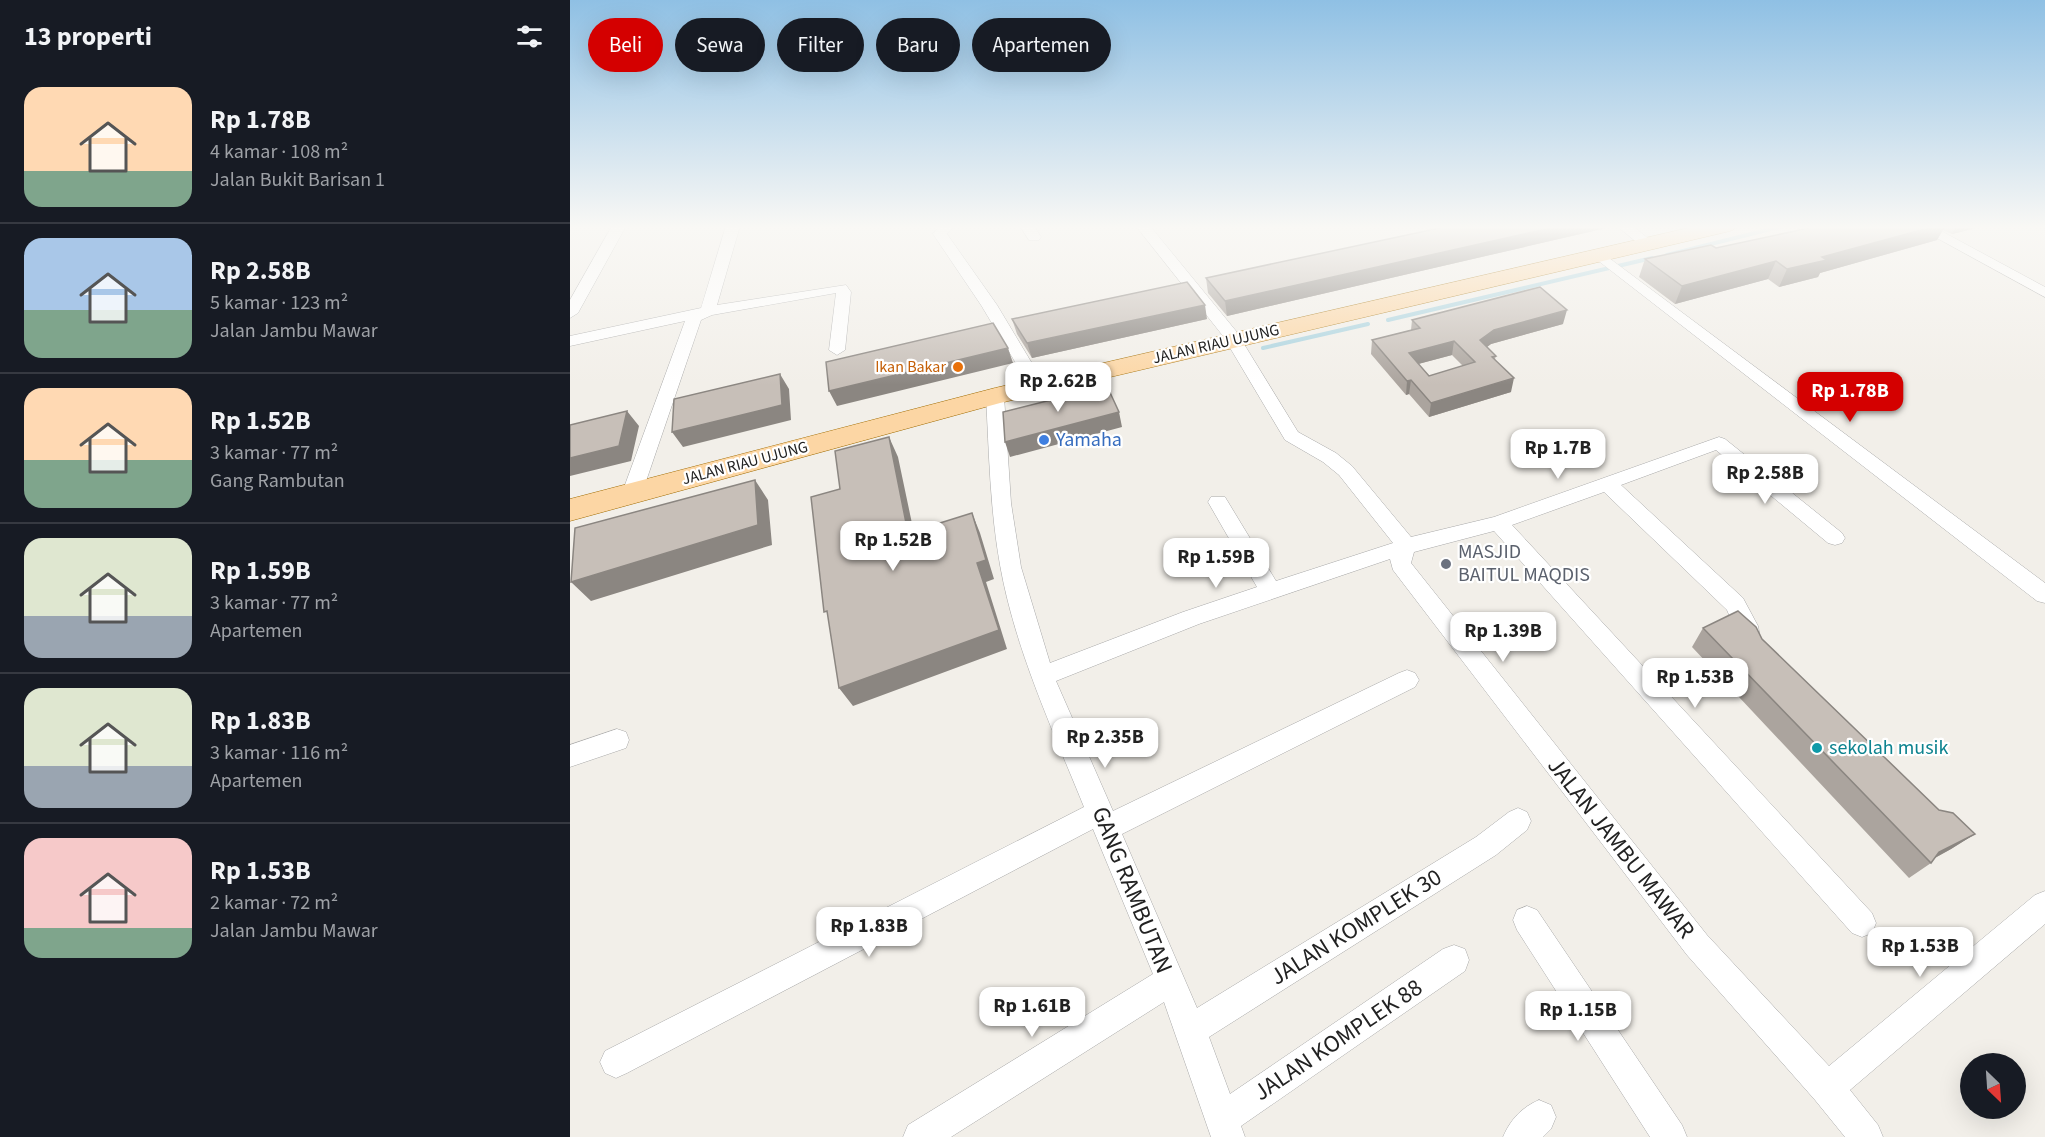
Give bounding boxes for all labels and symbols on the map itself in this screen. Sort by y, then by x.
street label: JALAN RIAU UJUNG [1150,319,1282,369]
place label: Ikan Bakar [875,356,946,378]
marker: Ikan Bakar [951,360,965,374]
pin: Rp 2.62B [996,362,1120,413]
pin: Rp 1.78B [1788,372,1912,423]
place label: Yamaha [1055,426,1122,454]
pin: Rp 1.7B [1503,429,1613,480]
marker: Yamaha [1037,433,1051,447]
street label: JALAN RIAU UJUNG [680,436,810,490]
pin: Rp 2.58B [1703,454,1827,505]
pin: Rp 1.52B [831,521,955,572]
pin: Rp 1.59B [1154,538,1278,589]
place label: MASJID BAITUL MAQDIS [1458,538,1590,589]
marker: MASJID BAITUL MAQDIS [1439,557,1453,571]
pin: Rp 1.39B [1441,612,1565,663]
pin: Rp 1.53B [1633,658,1757,709]
pin: Rp 2.35B [1043,718,1167,769]
place label: sekolah musik [1829,734,1948,762]
marker: sekolah musik [1810,741,1824,755]
street label: JALAN JAMBU MAWAR [1539,750,1703,947]
street label: GANG RAMBUTAN [1083,801,1181,979]
street label: JALAN KOMPLEK 30 [1263,860,1449,994]
pin: Rp 1.83B [807,907,931,958]
pin: Rp 1.53B [1858,927,1982,978]
street label: JALAN KOMPLEK 88 [1247,970,1429,1110]
pin: Rp 1.61B [970,987,1094,1038]
pin: Rp 1.15B [1516,991,1640,1042]
north arrow [1960,1053,2026,1119]

